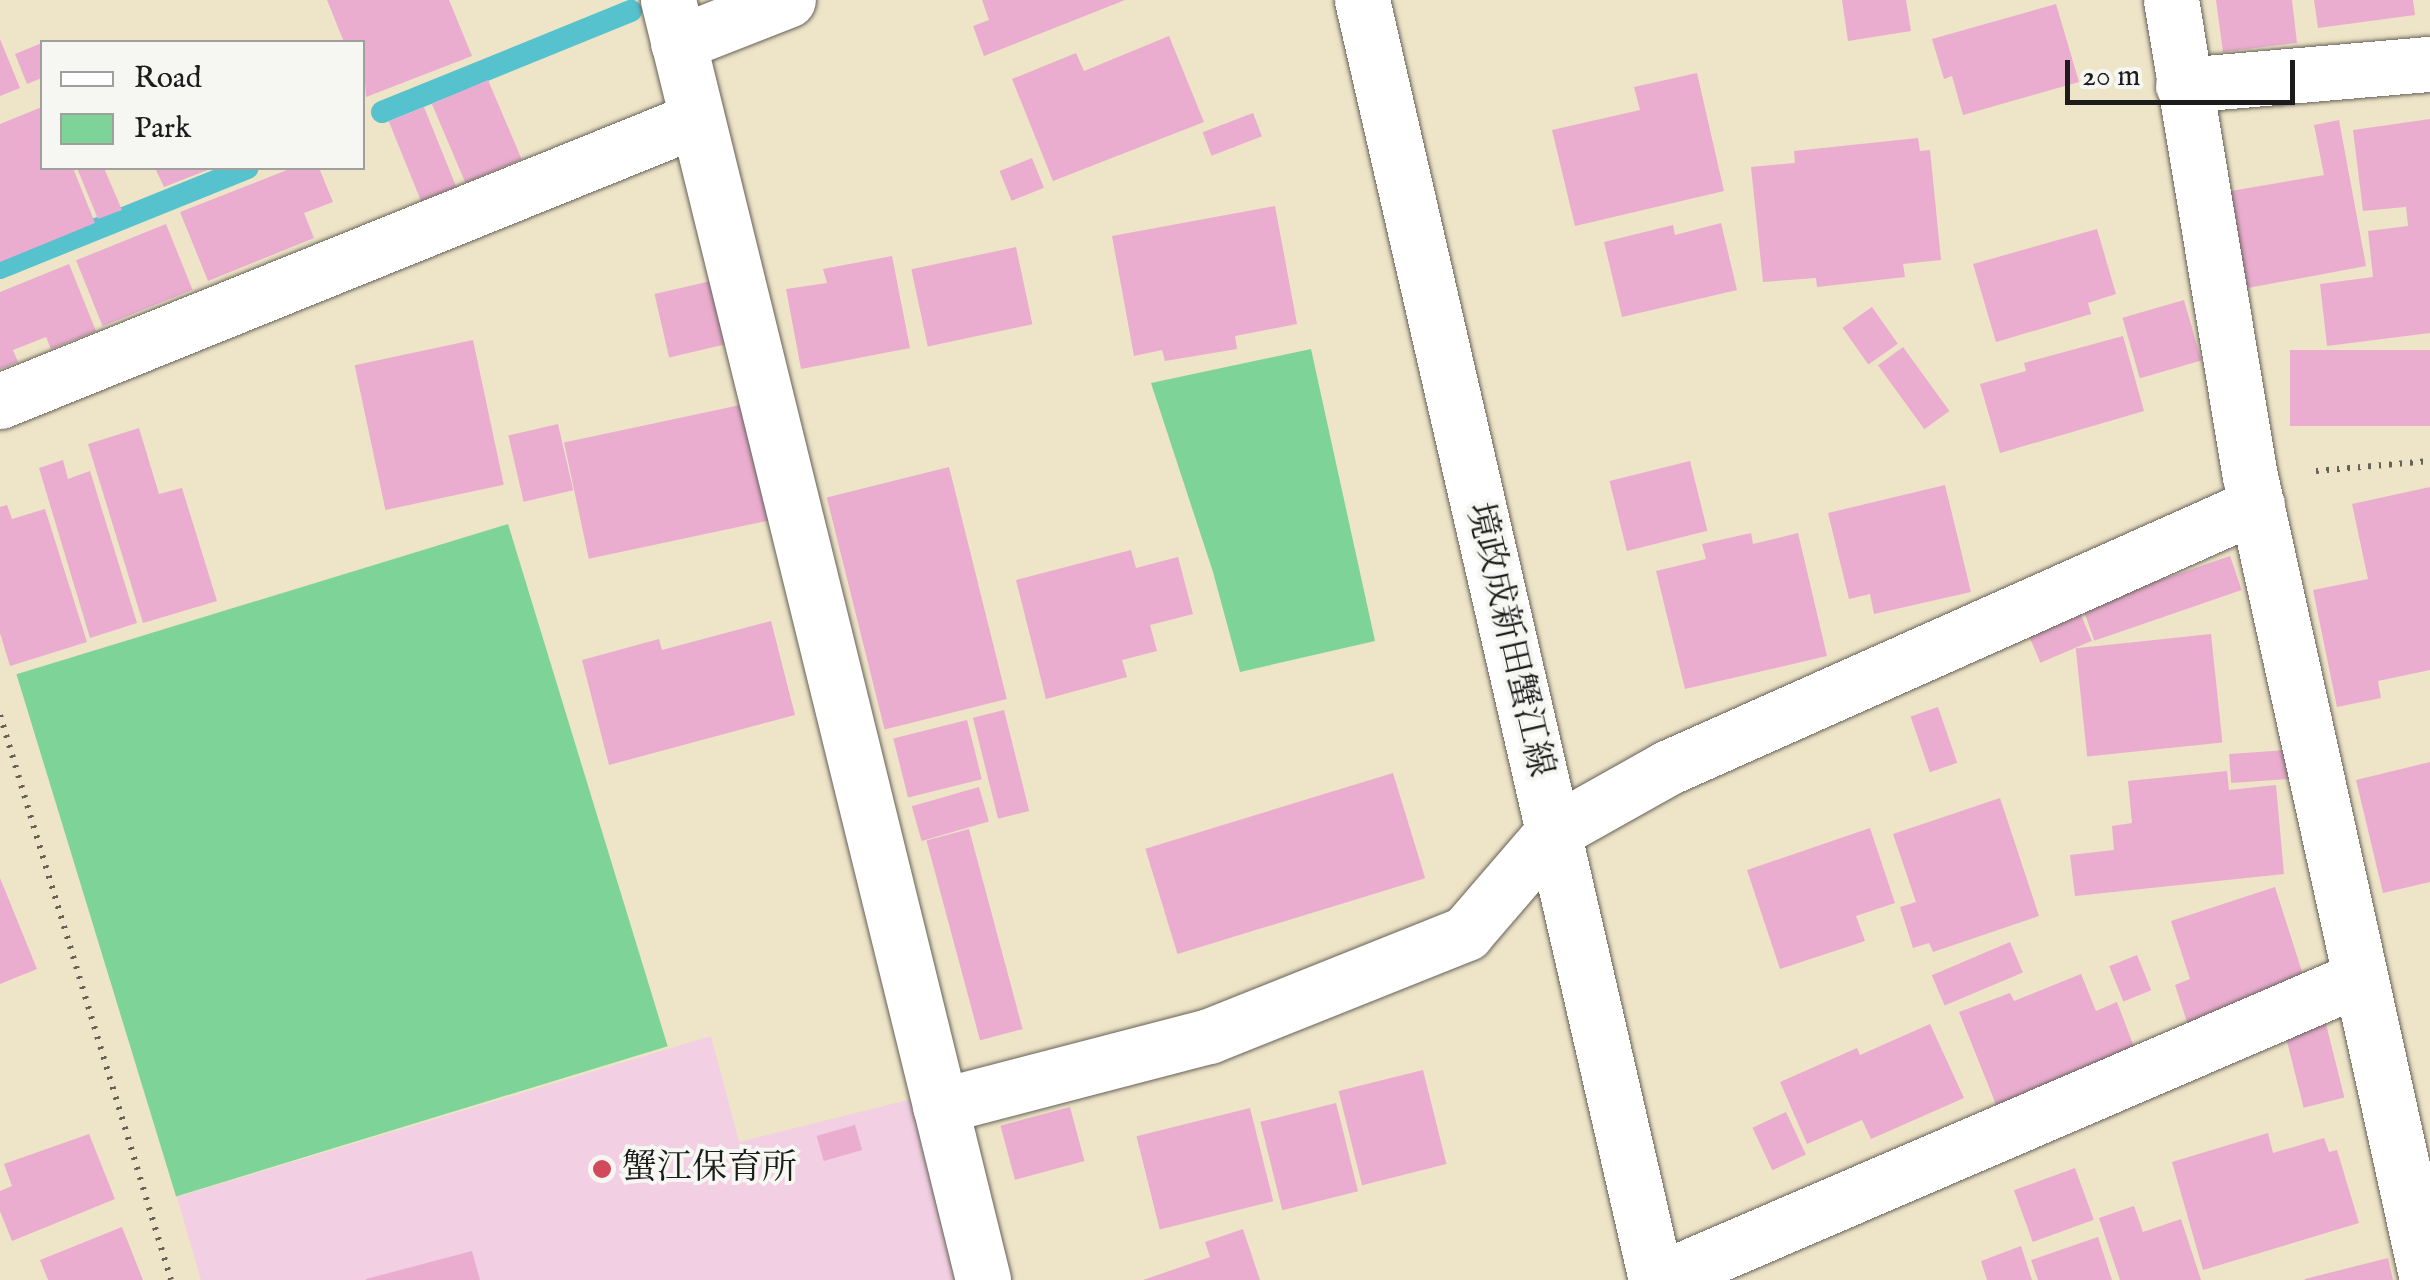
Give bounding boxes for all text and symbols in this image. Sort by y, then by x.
legend [40,40,365,170]
scale bar [2070,40,2300,102]
text: 20 m [2082,58,2141,96]
text: Road [134,60,202,98]
text: Park [134,110,191,148]
street label: 境政成新田蟹江線 [1457,499,1561,781]
place label: 蟹江保育所 [622,1148,797,1190]
marker: 蟹江保育所 [591,1158,613,1180]

